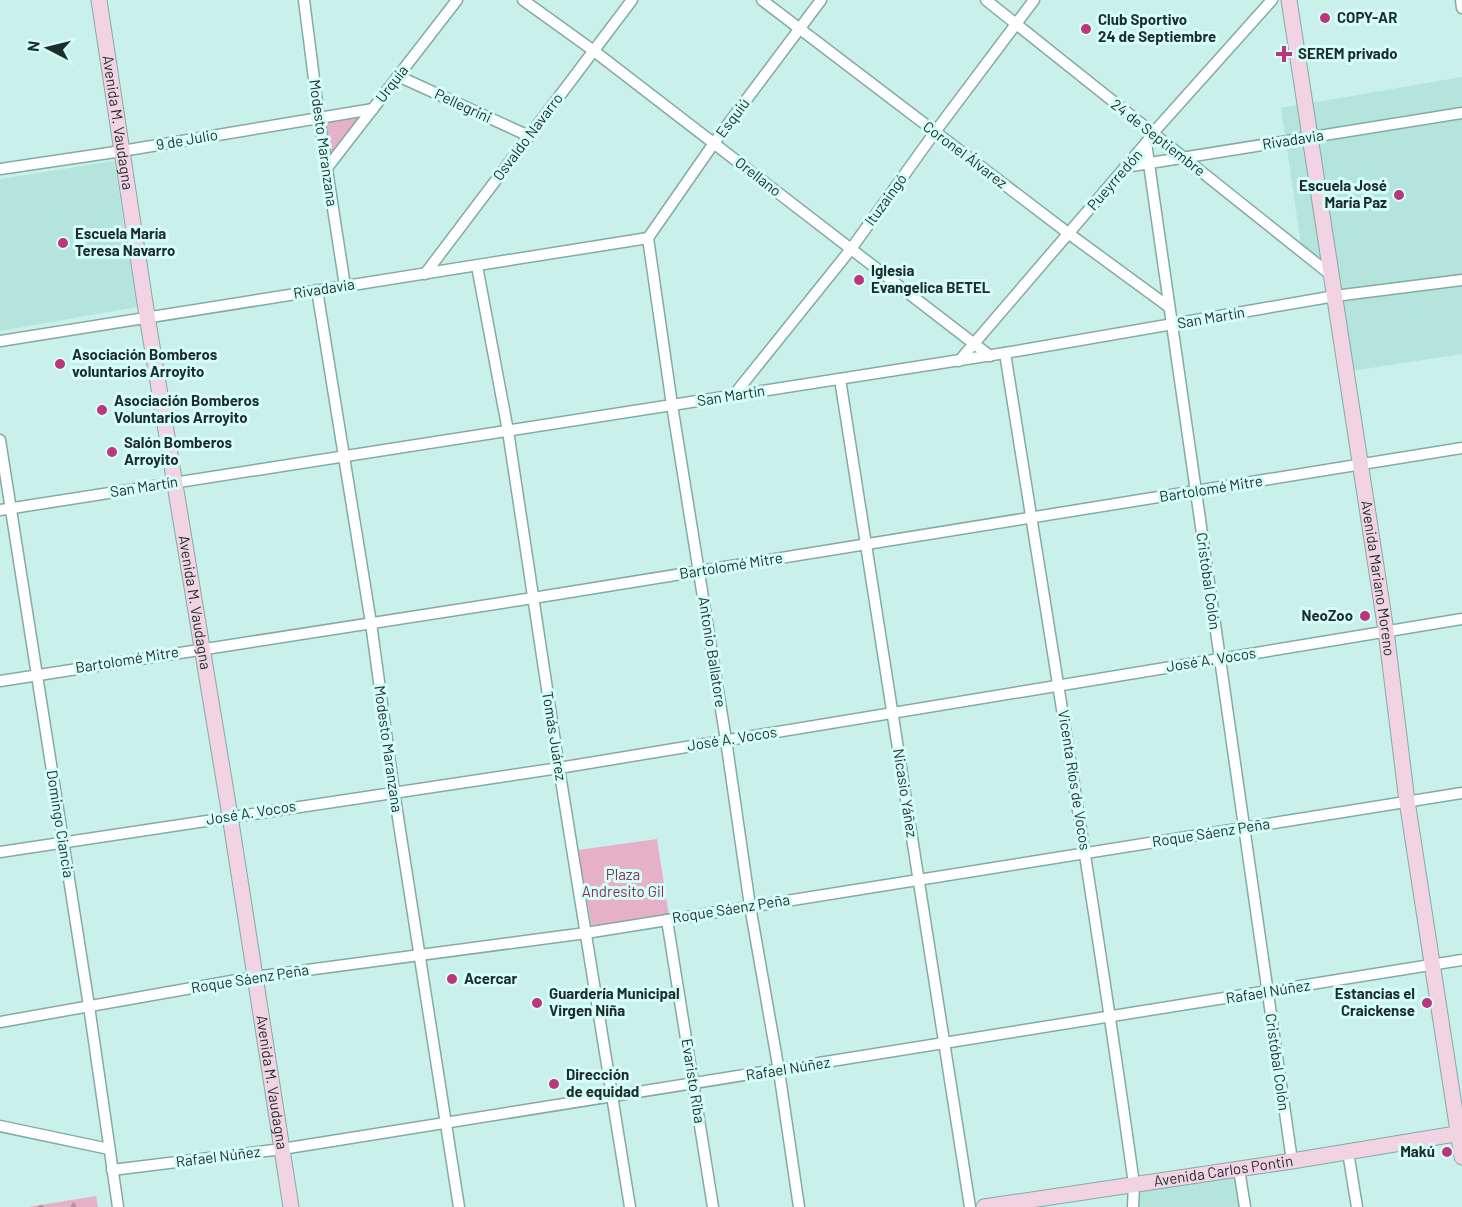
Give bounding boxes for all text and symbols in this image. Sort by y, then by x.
place label: COPY-AR [1337,8,1397,26]
place label: Club Sportivo 24 de Septiembre [1098,10,1216,45]
marker: COPY-AR [1318,11,1332,25]
north arrow [18,18,78,78]
marker: Club Sportivo 24 de Septiembre [1079,22,1093,36]
text: N [23,40,43,53]
place label: SEREM privado [1298,44,1398,62]
marker: SEREM privado [1275,45,1293,63]
street label: Avenida M. Vaudagna [100,54,138,191]
street label: Urquía [371,61,411,106]
street label: Modesto Maranzana [306,78,342,208]
street label: Pellegrini [432,84,495,126]
street label: Osvaldo Navarro [488,89,566,184]
street label: Esquiú [712,94,753,141]
street label: 24 de Septiembre [1108,95,1209,180]
street label: Coronel Álvarez [920,117,1011,192]
street label: 9 de Julio [155,125,219,153]
street label: Rivadavia [1261,125,1325,153]
street label: Pueyrredón [1083,145,1146,213]
street label: Orellano [732,153,785,200]
street label: Ituzaingó [860,170,910,229]
place label: Escuela José María Paz [1299,176,1387,211]
marker: Escuela José María Paz [1392,188,1406,202]
place label: Escuela María Teresa Navarro [75,224,175,259]
marker: Escuela María Teresa Navarro [56,236,70,250]
place label: Iglesia Evangelica BETEL [871,261,991,296]
marker: Iglesia Evangelica BETEL [852,273,866,287]
street label: Rivadavia [292,274,356,302]
street label: San Martín [1176,302,1246,332]
place label: Asociación Bomberos voluntarios Arroyito [72,345,218,380]
marker: Asociación Bomberos voluntarios Arroyito [53,357,67,371]
street label: San Martín [696,381,766,409]
place label: Asociación Bomberos Voluntarios Arroyito [114,391,260,426]
marker: Asociación Bomberos Voluntarios Arroyito [95,403,109,417]
place label: Salón Bomberos Arroyito [124,433,233,468]
marker: Salón Bomberos Arroyito [105,445,119,459]
street label: Bartolomé Mitre [1158,471,1264,505]
street label: San Martín [109,472,179,500]
street label: Avenida Mariano Moreno [1358,499,1399,657]
street label: Cristóbal Colón [1193,531,1225,631]
street label: Avenida M. Vaudagna [176,534,216,671]
street label: Bartolomé Mitre [678,548,784,582]
street label: Antonio Ballatore [695,595,731,709]
place label: NeoZoo [1301,606,1353,624]
marker: NeoZoo [1358,609,1372,623]
street label: Bartolomé Mitre [74,642,180,676]
street label: José A. Vocos [1165,643,1257,675]
street label: Modesto Maranzana [371,684,407,814]
street label: Tomás Juárez [539,690,571,782]
street label: Vicenta Ríos de Vocos [1055,708,1095,851]
street label: José A. Vocos [686,722,778,754]
street label: Nicasio Yáñez [890,747,922,839]
street label: Domingo Ciancia [44,769,78,879]
street label: José A. Vocos [205,796,297,828]
street label: Roque Sáenz Peña [1151,814,1271,850]
park label: Plaza Andresito Gil [582,865,664,900]
street label: Roque Sáenz Peña [671,890,791,926]
street label: Roque Sáenz Peña [190,960,310,996]
place label: Acercar [464,969,517,987]
marker: Acercar [445,972,459,986]
street label: Rafael Núñez [1224,975,1312,1007]
place label: Guardería Municipal Virgen Niña [549,984,680,1019]
place label: Estancias el Craickense [1335,984,1415,1019]
marker: Guardería Municipal Virgen Niña [530,996,544,1010]
marker: Estancias el Craickense [1420,996,1434,1010]
street label: Cristóbal Colón [1262,1012,1294,1112]
street label: Avenida M. Vaudagna [253,1014,292,1151]
street label: Evaristo Riba [678,1037,710,1124]
street label: Rafael Núñez [744,1052,832,1084]
place label: Dirección de equidad [566,1065,639,1100]
marker: Dirección de equidad [547,1077,561,1091]
street label: Rafael Núñez [175,1142,261,1170]
place label: Makú [1400,1142,1435,1160]
marker: Makú [1440,1145,1454,1159]
street label: Avenida Carlos Pontin [1152,1151,1294,1190]

